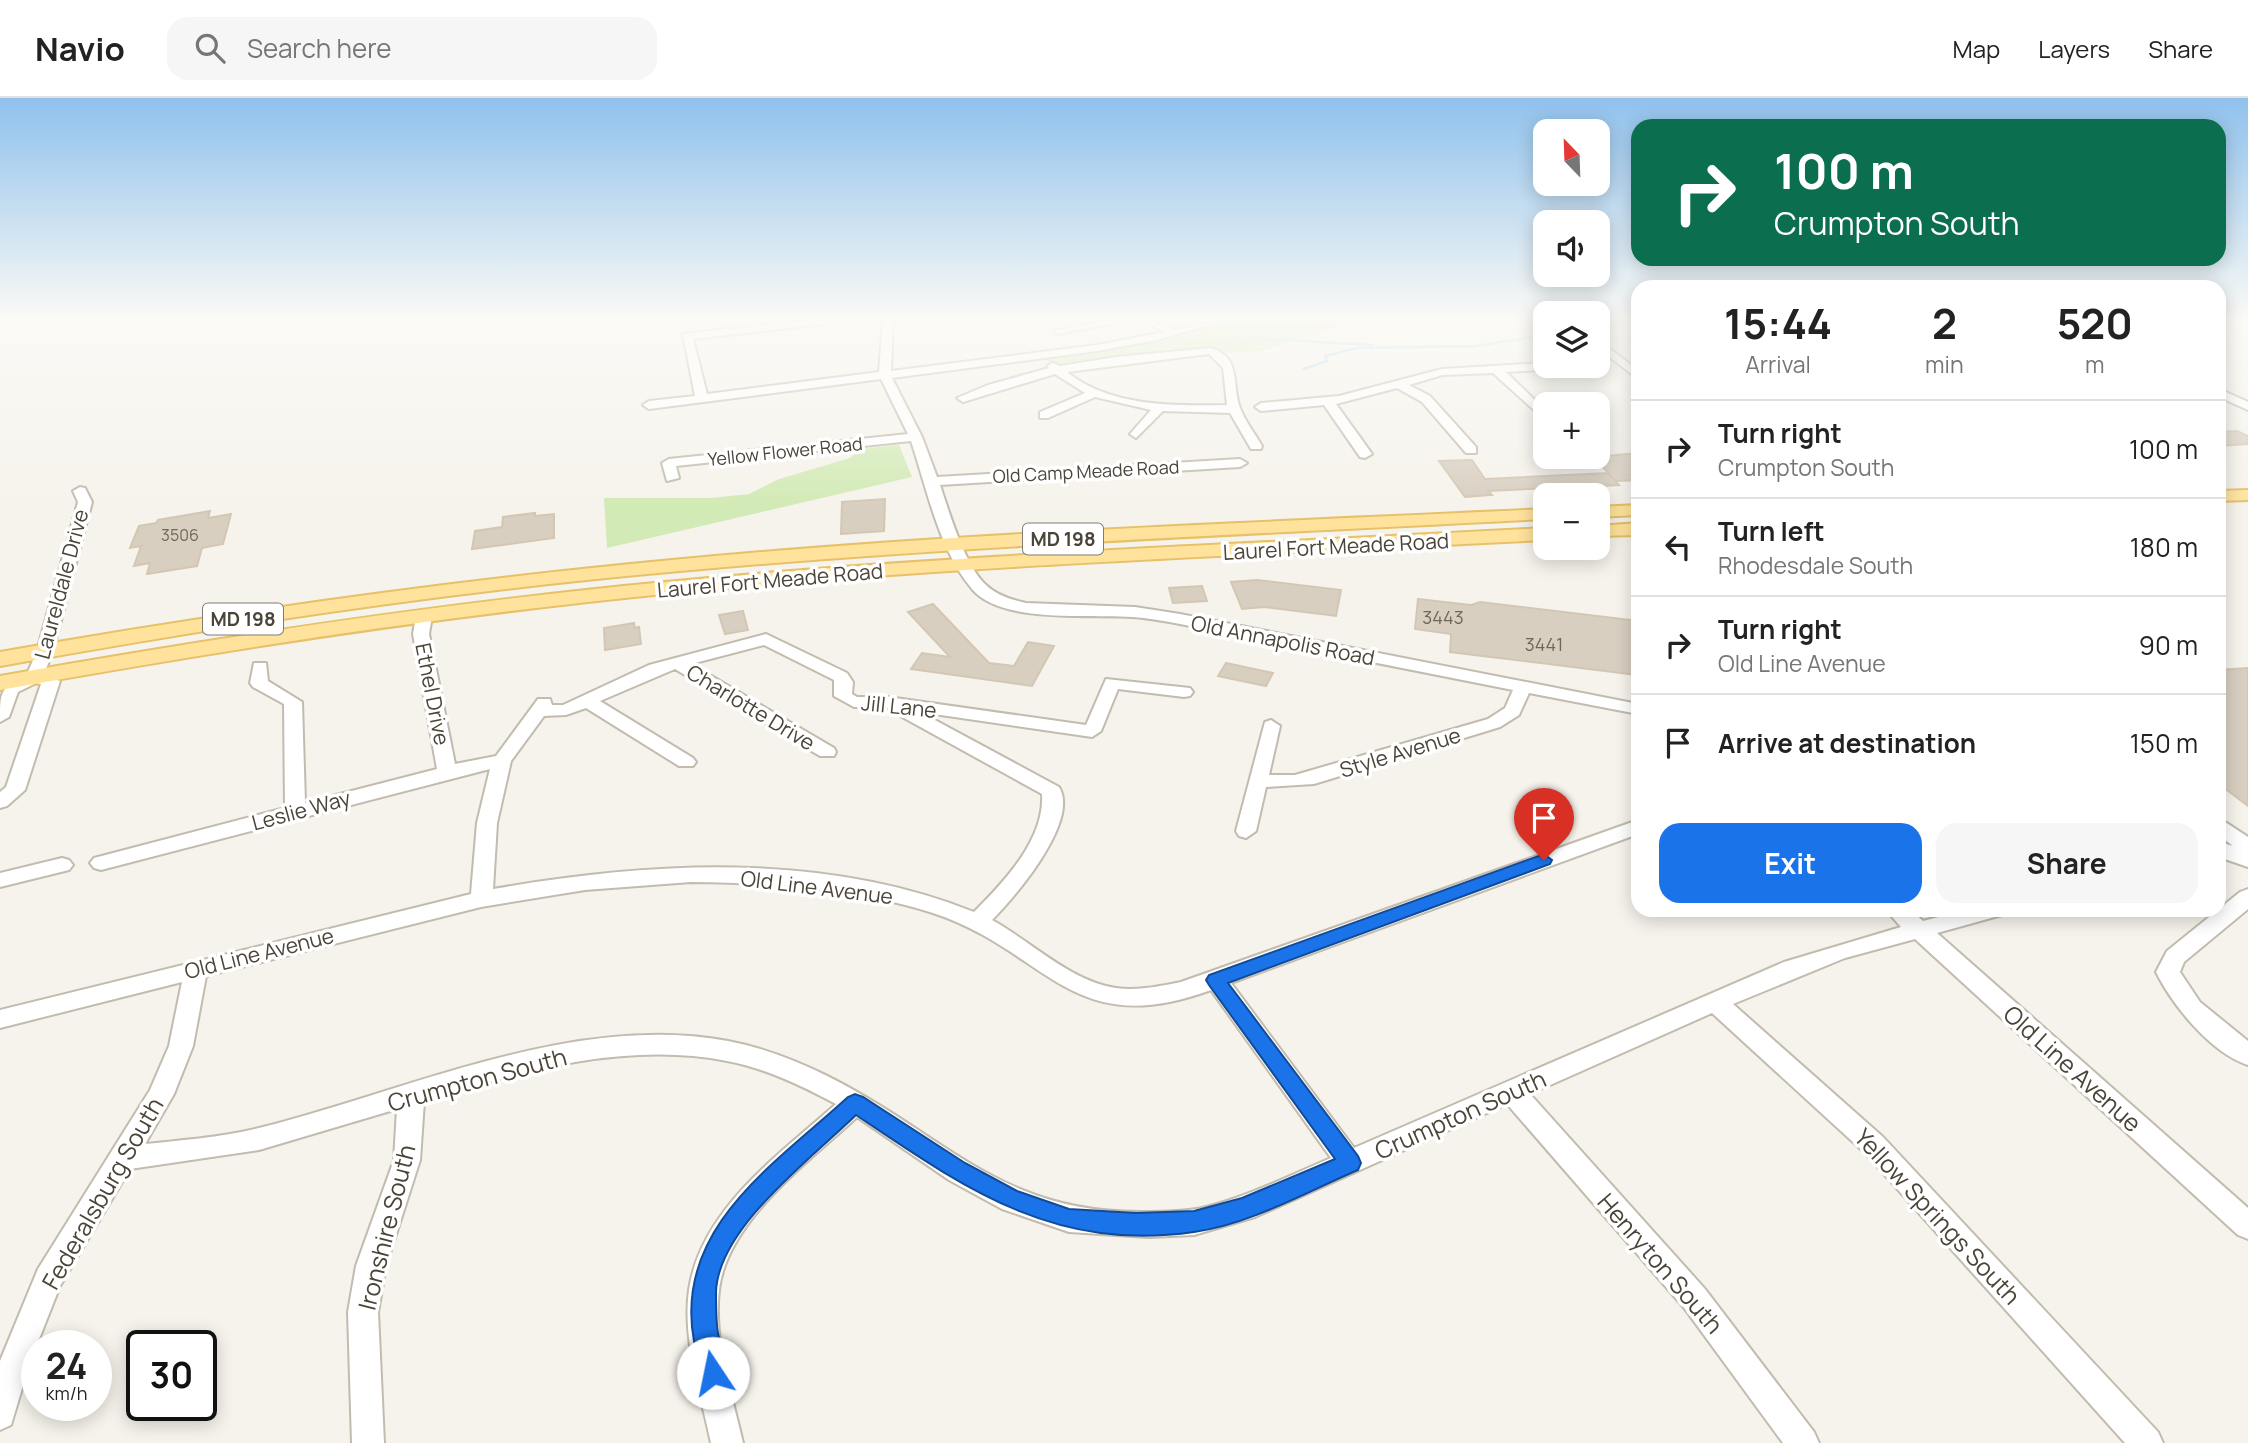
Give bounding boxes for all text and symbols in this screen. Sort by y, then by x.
search box [167,17,657,80]
text: Navio [35,26,125,71]
icon: search [191,29,229,67]
text: Search here [247,30,391,66]
text: Map [1953,32,2000,65]
text: Layers [2038,32,2110,65]
text: Share [2148,32,2213,65]
north arrow [1533,119,1610,196]
map controls [1533,119,1610,560]
text: 100 m [1774,137,1914,204]
icon: right [1659,147,1750,238]
text: Crumpton South [1774,201,2020,245]
button: sound [1533,210,1610,287]
text: 15:44 [1724,294,1832,352]
text: 2 [1932,294,1957,352]
text: 520 [2057,294,2133,352]
button: layers [1533,301,1610,378]
text: Arrival [1745,348,1811,380]
text: min [1925,348,1964,380]
text: m [2085,348,2105,380]
button: + [1533,392,1610,469]
text: Turn right [1718,415,1842,451]
icon: right [1659,430,1697,468]
street label: Yellow Flower Road [706,431,864,471]
text: 100 m [2129,431,2198,467]
text: Crumpton South [1718,451,1894,483]
street label: Old Camp Meade Road [992,454,1180,488]
button: − [1533,483,1610,560]
street label: Laureldale Drive [28,506,94,662]
text: Turn left [1718,513,1825,549]
house number: 3506 [161,524,199,546]
road number: MD 198 [1023,524,1103,554]
street label: Laurel Fort Meade Road [1222,526,1450,566]
icon: left [1659,528,1697,566]
text: 180 m [2130,529,2198,565]
text: Rhodesdale South [1718,549,1913,581]
street label: Laurel Fort Meade Road [656,556,884,604]
road number: MD 198 [203,604,283,634]
house number: 3443 [1422,605,1464,629]
street label: Old Annapolis Road [1189,608,1377,672]
text: Turn right [1718,611,1842,647]
icon: right [1659,626,1697,664]
text: 90 m [2139,627,2198,663]
house number: 3441 [1525,632,1563,656]
street label: Ethel Drive [409,641,457,747]
text: Old Line Avenue [1718,647,1886,679]
street label: Charlotte Drive [682,658,820,756]
street label: Jill Lane [860,688,938,724]
street label: Style Avenue [1336,720,1464,784]
icon: arrive [1659,724,1697,762]
text: Arrive at destination [1718,725,1976,761]
text: 150 m [2130,725,2198,761]
street label: Leslie Way [249,783,353,837]
pin [1514,788,1574,860]
icon: arrive [1525,799,1563,837]
button: Exit [1659,823,1922,903]
button: Share [1936,823,2198,903]
street label: Old Line Avenue [739,864,895,910]
street label: Old Line Avenue [181,921,337,985]
street label: Old Line Avenue [1997,997,2149,1139]
street label: Crumpton South [384,1039,570,1119]
street label: Crumpton South [1369,1061,1551,1167]
street label: Federalsburg South [34,1091,170,1295]
street label: Yellow Springs South [1848,1121,2028,1311]
street label: Ironshire South [350,1141,422,1313]
street label: Henryton South [1591,1186,1731,1340]
speed limit sign: 30 [126,1330,217,1421]
position arrow [676,1336,750,1410]
text: 24 [46,1342,87,1390]
text: km/h [46,1381,87,1405]

